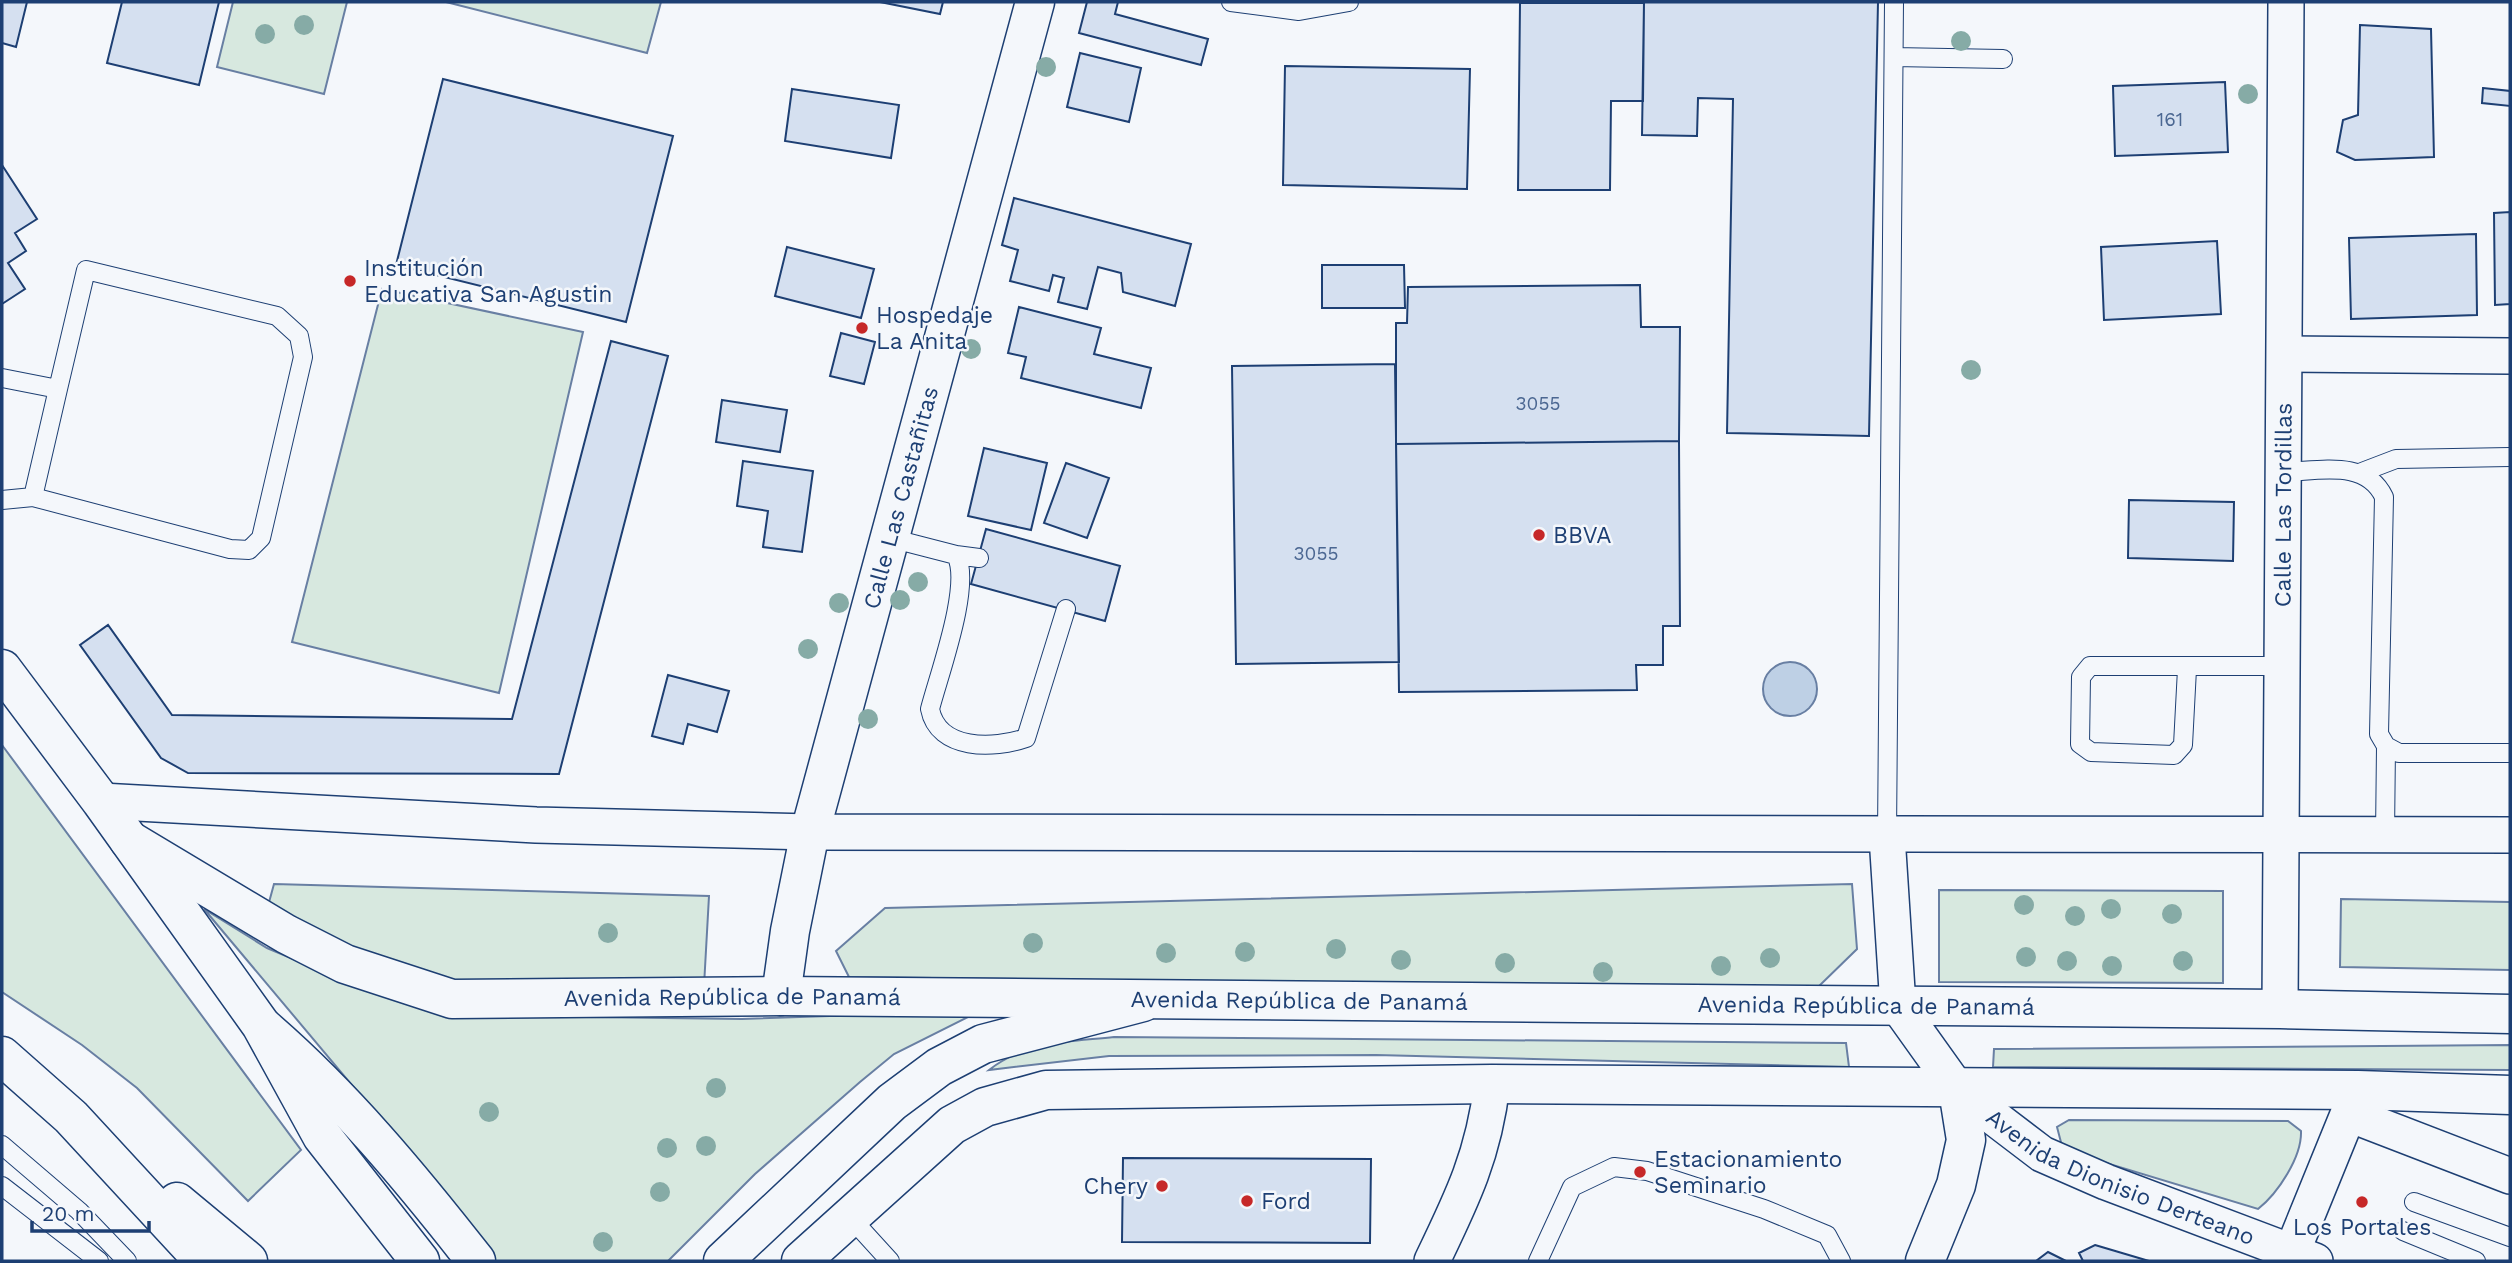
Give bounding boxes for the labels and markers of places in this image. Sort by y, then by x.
place label: Institución Educativa San Agustin [364,255,612,308]
marker: Institución Educativa San Agustin [342,273,358,289]
place label: Hospedaje La Anita [876,302,993,355]
marker: Hospedaje La Anita [854,320,870,336]
place label: BBVA [1553,522,1611,549]
marker: BBVA [1531,527,1547,543]
place label: Estacionamiento Seminario [1654,1146,1842,1199]
marker: Estacionamiento Seminario [1632,1164,1648,1180]
place label: Chery [1083,1173,1148,1200]
marker: Chery [1154,1178,1170,1194]
place label: Ford [1261,1188,1311,1215]
marker: Ford [1239,1193,1255,1209]
marker: Los Portales [2354,1194,2370,1210]
place label: Los Portales [2293,1214,2431,1241]

